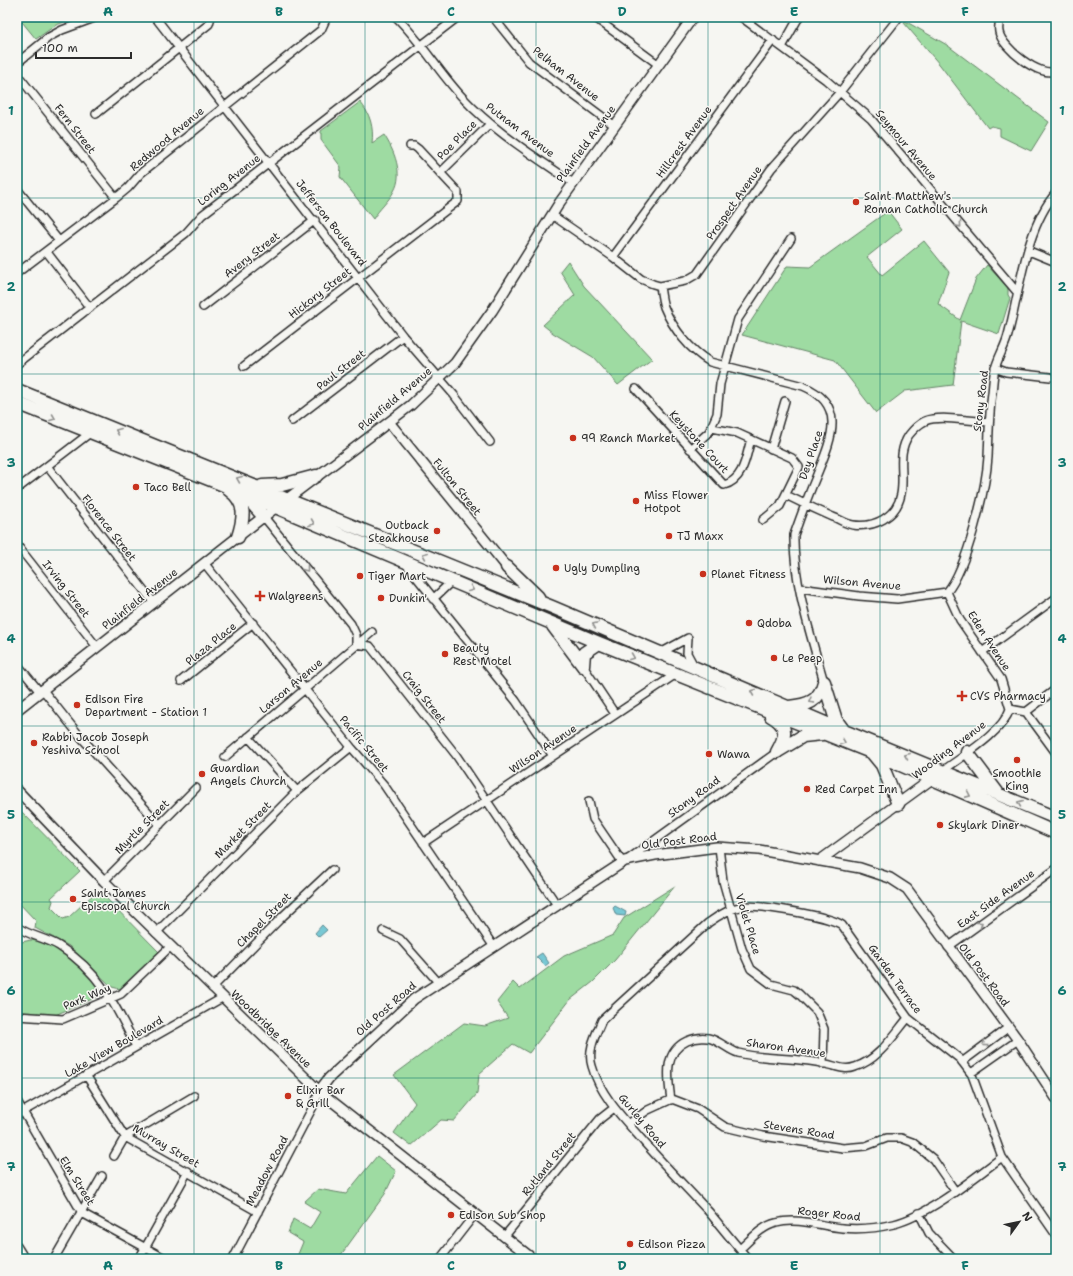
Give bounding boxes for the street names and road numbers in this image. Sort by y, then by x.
street label: Pelham Avenue [529,43,603,105]
street label: Putnam Avenue [482,99,558,161]
street label: Fern Street [51,101,99,157]
street label: Plainfield Avenue [553,102,619,186]
street label: Redwood Avenue [127,103,207,175]
street label: Hillcrest Avenue [653,103,715,181]
street label: Seymour Avenue [872,106,940,184]
street label: Poe Place [434,117,480,163]
street label: Loring Avenue [194,151,264,209]
street label: Prospect Avenue [703,163,765,243]
street label: Jefferson Boulevard [292,176,370,270]
street label: Avery Street [221,228,283,281]
street label: Hickory Street [285,264,355,322]
street label: Paul Street [313,346,369,394]
street label: Plainfield Avenue [355,364,435,434]
street label: Stony Road [970,370,992,432]
street label: Keystone Court [666,407,732,477]
street label: Dey Place [796,428,826,482]
street label: Fulton Street [429,455,485,519]
street label: Florence Street [78,492,140,565]
street label: Irving Street [39,557,93,621]
street label: Plainfield Avenue [99,565,181,633]
street label: Wilson Avenue [822,572,902,594]
street label: Eden Avenue [964,608,1014,674]
street label: Plaza Place [182,619,240,669]
street label: Larson Avenue [256,655,326,717]
street label: Craig Street [399,667,450,727]
street label: Pacific Street [336,712,392,776]
street label: Wooding Avenue [909,717,989,783]
street label: Wilson Avenue [506,721,580,777]
street label: Stony Road [665,773,723,821]
street label: Myrtle Street [111,796,173,858]
street label: Market Street [211,798,275,862]
street label: Old Post Road [640,829,718,853]
street label: East Side Avenue [954,866,1038,932]
street label: Chapel Street [233,889,295,951]
street label: Violet Place [732,892,764,956]
street label: Old Post Road [955,940,1013,1010]
street label: Garden Terrace [865,941,925,1017]
street label: Old Post Road [352,978,420,1040]
street label: Park Way [61,980,113,1014]
street label: Woodbridge Avenue [227,986,315,1072]
street label: Lake View Boulevard [62,1013,166,1081]
street label: Sharon Avenue [745,1035,827,1061]
street label: Gurley Road [615,1091,669,1151]
street label: Stevens Road [762,1117,836,1143]
street label: Murray Street [130,1121,202,1171]
street label: Rutland Street [519,1129,580,1199]
street label: Meadow Road [242,1133,292,1209]
street label: Elm Street [56,1153,98,1209]
street label: Roger Road [797,1203,861,1225]

